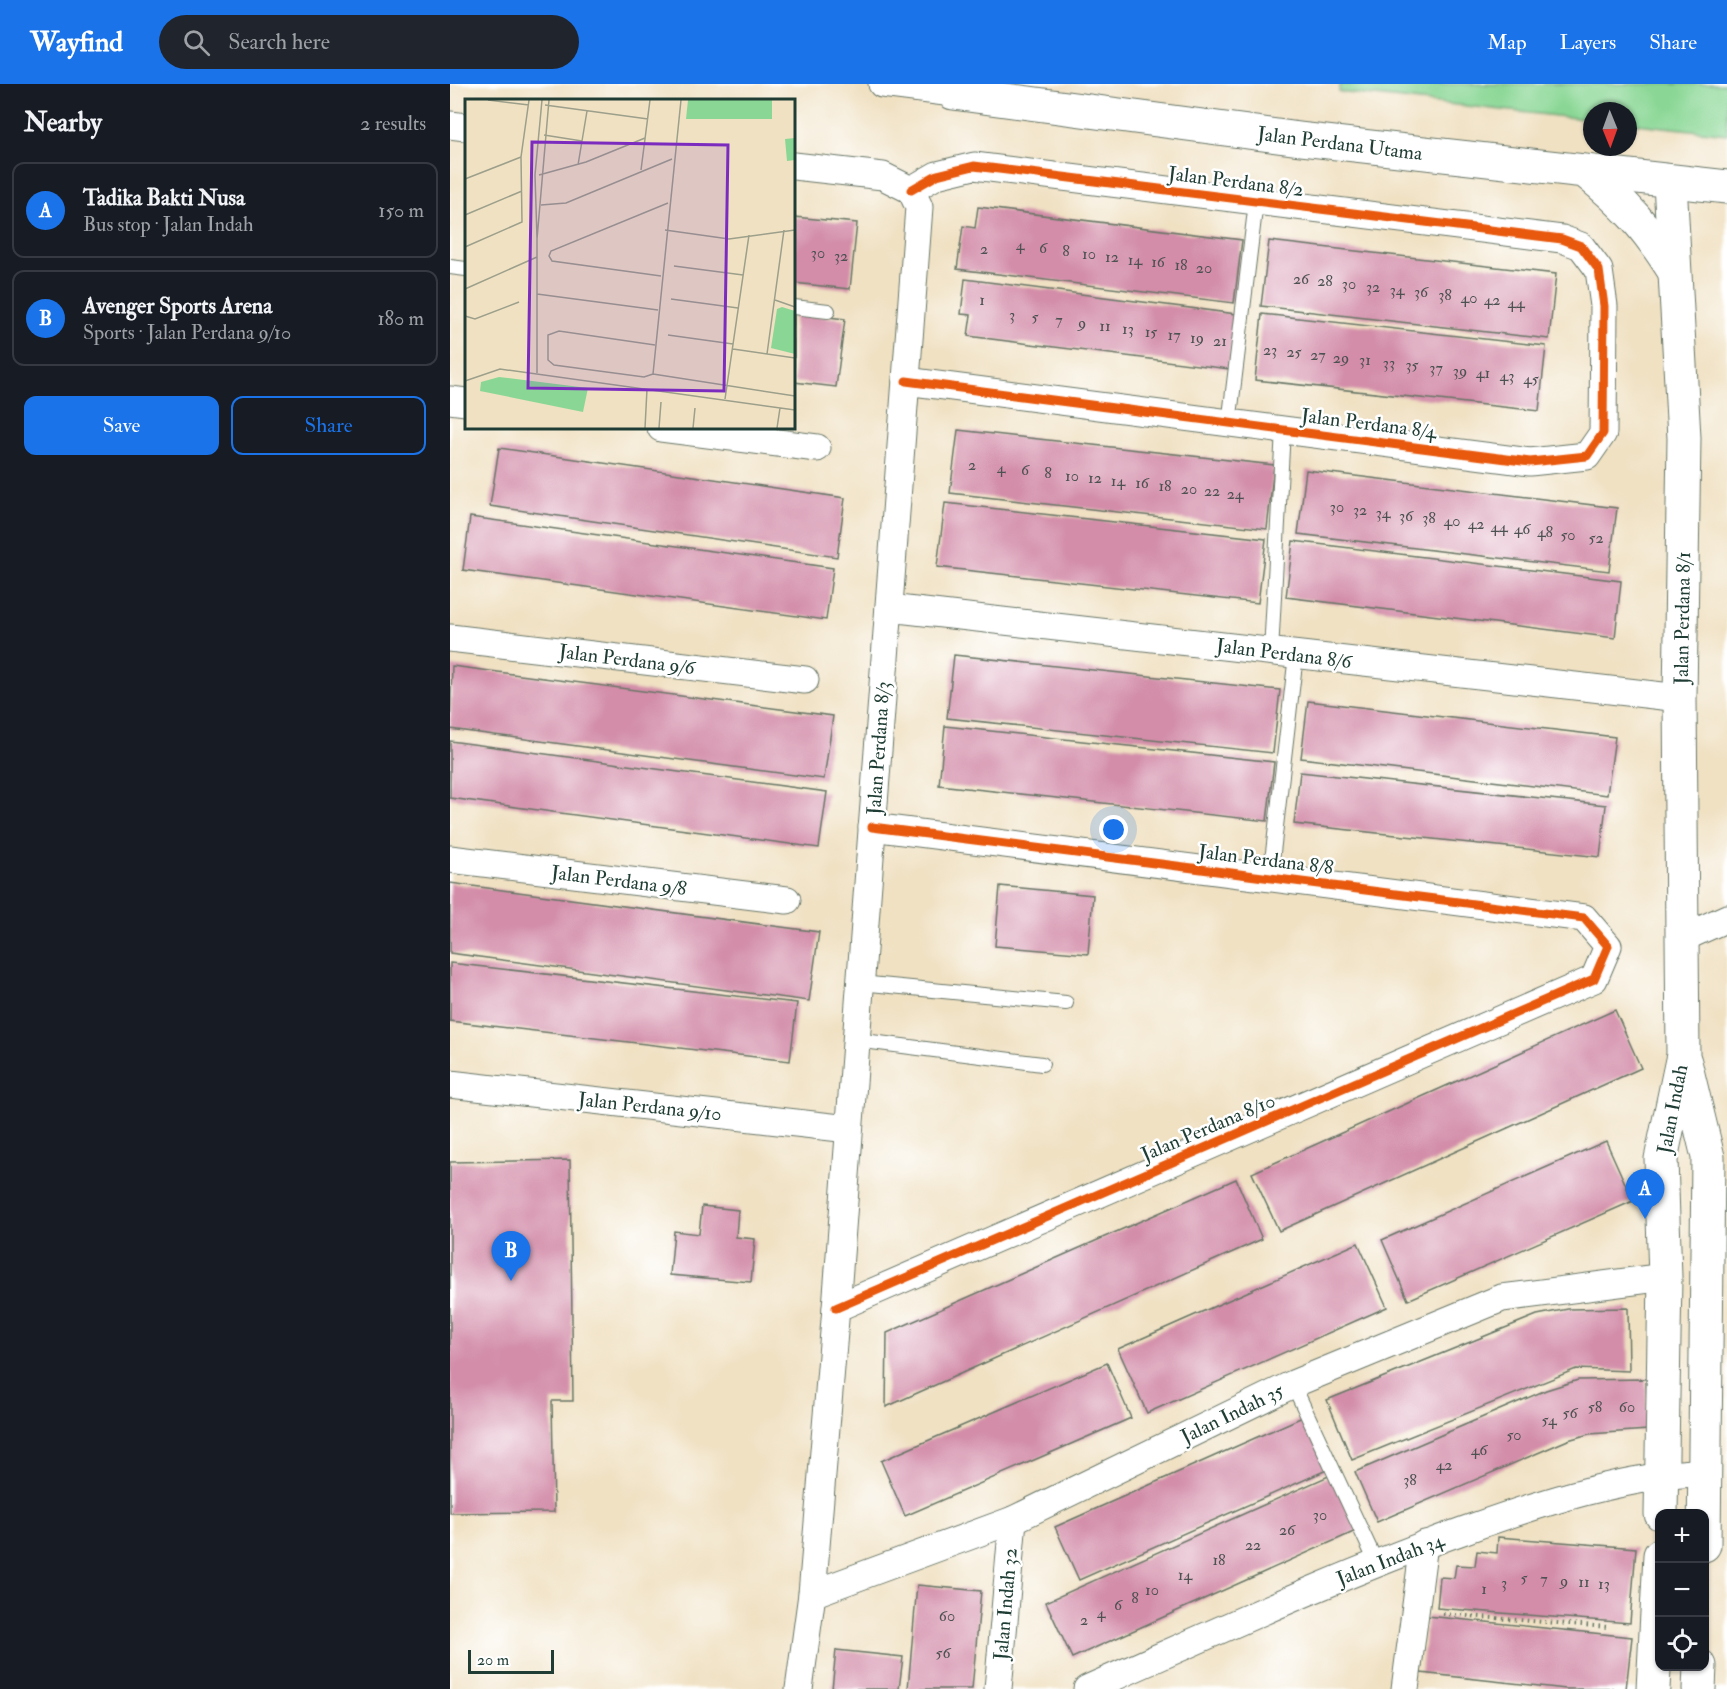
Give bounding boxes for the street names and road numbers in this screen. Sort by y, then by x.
street label: Jalan Perdana Utama [1255,121,1425,166]
street label: Jalan Perdana 8/2 [1166,161,1305,202]
street label: Jalan Perdana 8/4 [1299,403,1439,444]
street label: Jalan Perdana 8/1 [1669,551,1696,686]
street label: Jalan Perdana 8/6 [1214,633,1354,674]
street label: Jalan Perdana 9/6 [556,639,697,680]
street label: Jalan Perdana 8/3 [861,680,896,817]
street label: Jalan Perdana 8/8 [1196,839,1335,880]
street label: Jalan Perdana 9/8 [549,860,688,901]
street label: Jalan Indah [1651,1062,1694,1157]
street label: Jalan Perdana 9/10 [576,1086,723,1126]
street label: Jalan Perdana 8/10 [1136,1088,1279,1167]
street label: Jalan Indah 35 [1176,1378,1288,1450]
street label: Jalan Indah 34 [1332,1527,1449,1592]
street label: Jalan Indah 32 [988,1547,1023,1662]

